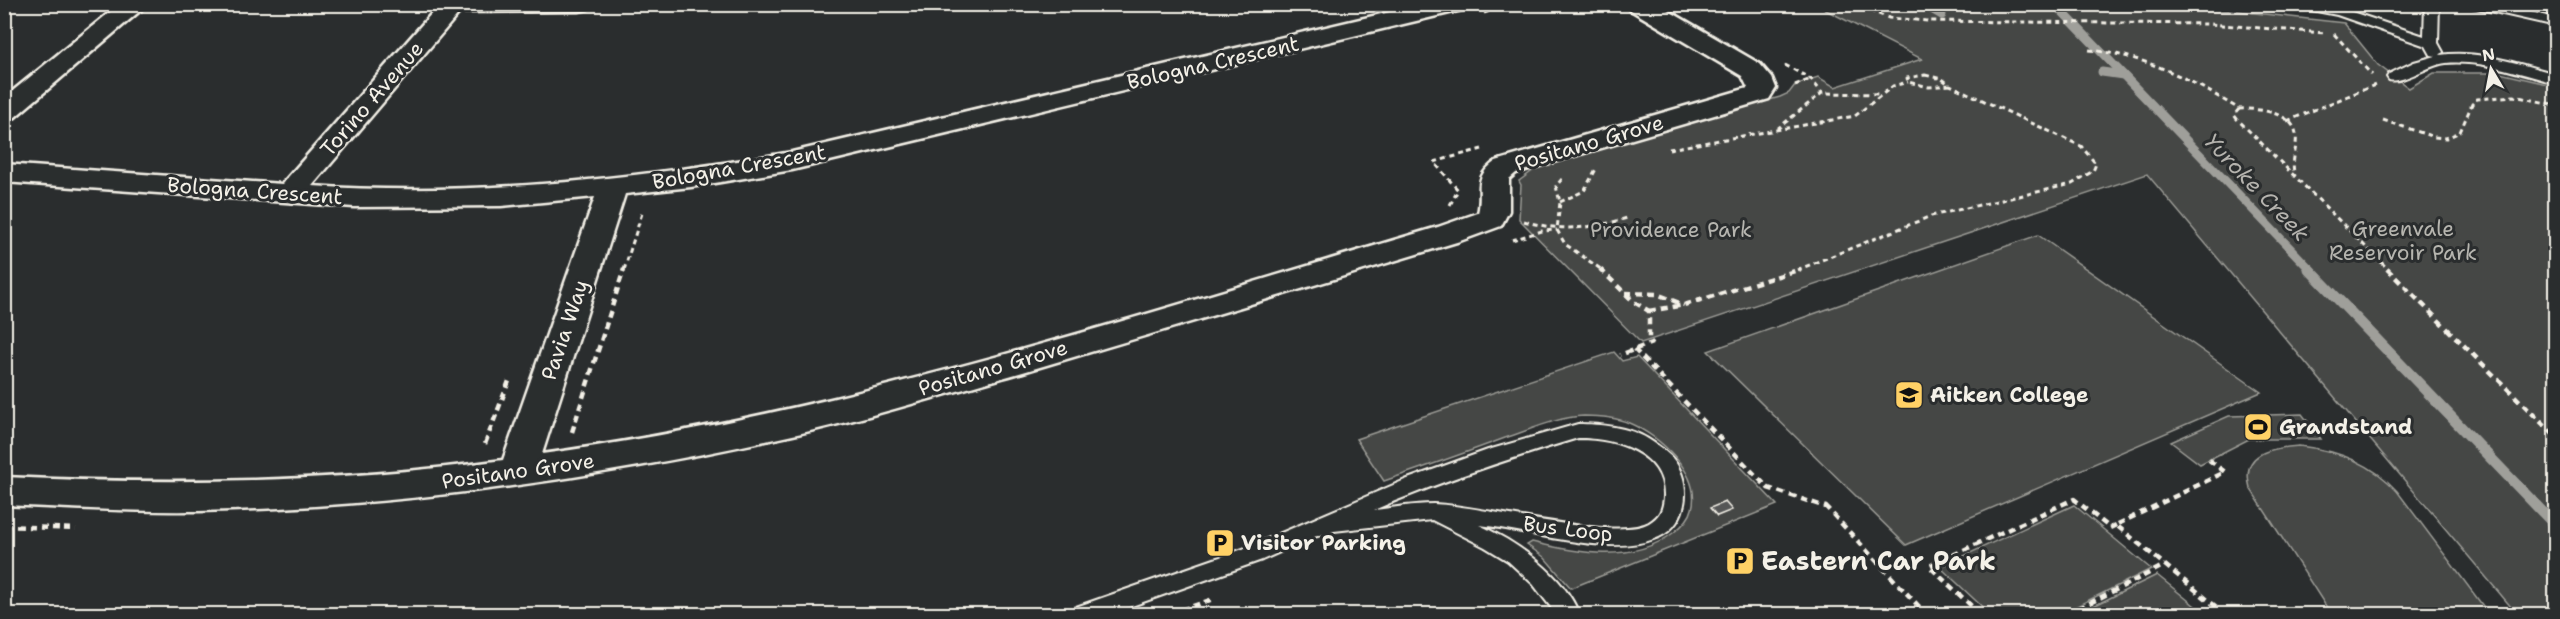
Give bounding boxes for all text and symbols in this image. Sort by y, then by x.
street label: Bologna Crescent [1124,30,1302,96]
street label: Torino Avenue [314,35,430,163]
north arrow [2461,39,2521,99]
text: N [2480,43,2497,66]
street label: Positano Grove [1511,108,1667,178]
water label: Yuroke Creek [2198,127,2316,248]
street label: Bologna Crescent [650,138,828,196]
street label: Bologna Crescent [166,171,344,211]
park label: Greenvale Reservoir Park [2329,215,2477,267]
park label: Providence Park [1590,216,1752,244]
street label: Pavia Way [535,276,595,384]
street label: Positano Grove [915,333,1071,403]
school or university icon: Aitken College [1893,379,1925,411]
place label: Aitken College [1930,381,2089,409]
sports icon: Grandstand [2242,411,2274,443]
place label: Grandstand [2279,413,2413,441]
street label: Positano Grove [440,446,596,496]
street label: Bus Loop [1522,510,1614,548]
parking icon: Visitor Parking [1204,527,1236,559]
place label: Visitor Parking [1241,529,1406,557]
place label: Eastern Car Park [1761,543,1996,578]
parking icon: Eastern Car Park [1724,545,1756,577]

